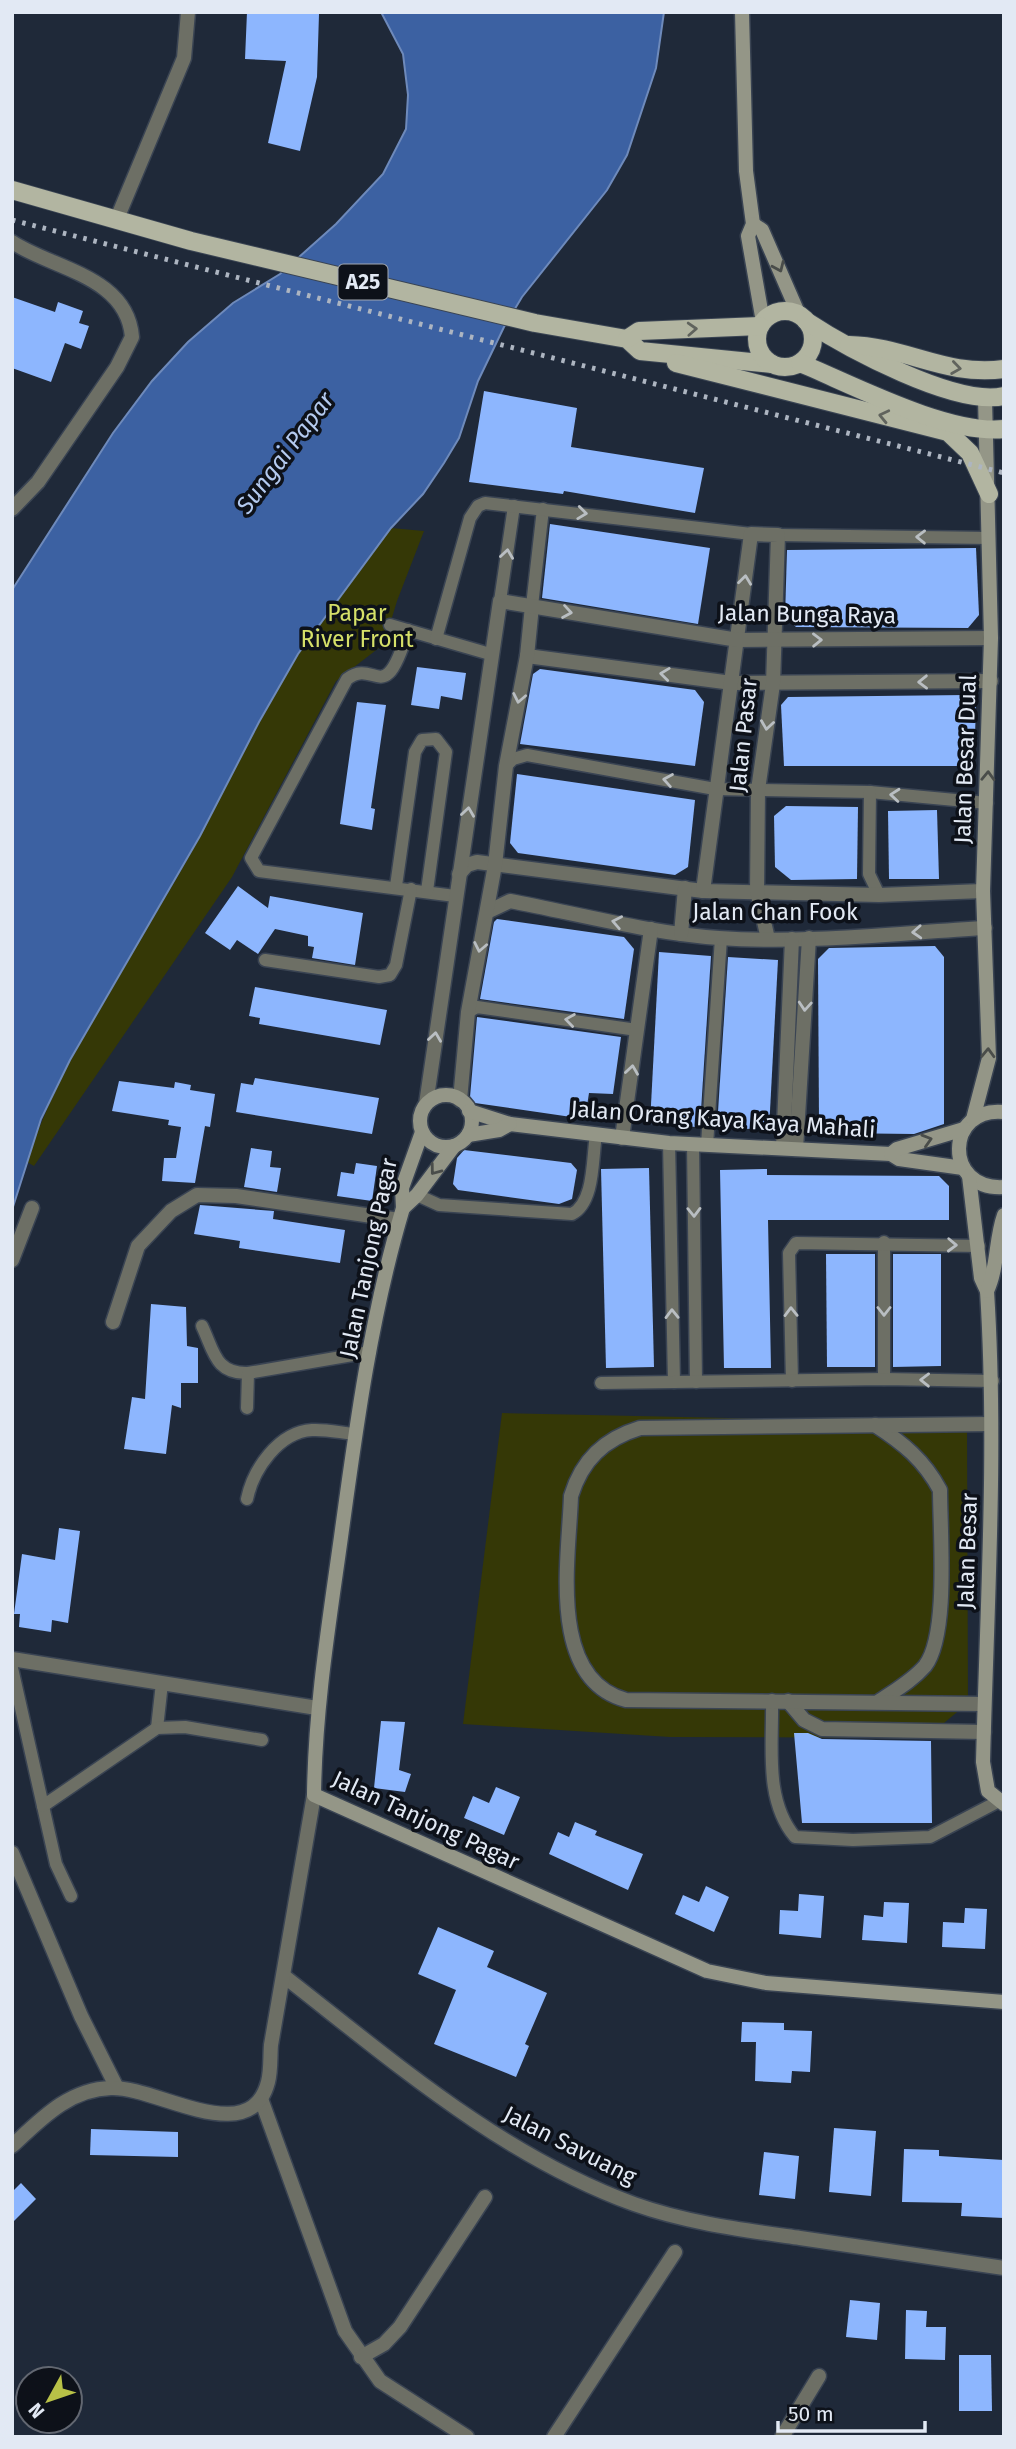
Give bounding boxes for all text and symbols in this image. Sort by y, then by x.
one-way arrow [771,260,785,273]
road number: A25 [338,264,388,300]
one-way arrow [687,321,698,336]
one-way arrow [950,361,962,376]
water label: Sungai Papar [230,386,340,520]
one-way arrow [878,410,890,425]
one-way arrow [576,506,588,521]
one-way arrow [915,529,926,545]
one-way arrow [499,548,514,559]
one-way arrow [738,574,753,586]
street label: Jalan Bunga Raya [718,598,896,630]
park label: Papar River Front [300,599,414,653]
one-way arrow [561,604,573,619]
one-way arrow [812,632,823,648]
one-way arrow [659,667,671,682]
street label: Jalan Besar Dual [948,673,982,844]
one-way arrow [917,674,927,690]
street label: Jalan Pasar [723,677,763,793]
one-way arrow [512,692,527,704]
one-way arrow [760,719,775,731]
one-way arrow [980,771,996,781]
one-way arrow [662,773,674,788]
one-way arrow [889,788,900,803]
one-way arrow [460,806,475,818]
street label: Jalan Chan Fook [692,898,858,926]
one-way arrow [611,915,623,930]
one-way arrow [911,925,922,940]
one-way arrow [473,941,488,953]
one-way arrow [798,1001,813,1012]
one-way arrow [564,1013,576,1028]
one-way arrow [428,1031,443,1043]
one-way arrow [981,1047,996,1058]
one-way arrow [624,1065,639,1076]
street label: Jalan Orang Kaya Kaya Mahali [570,1094,876,1144]
one-way arrow [920,1134,932,1149]
street label: Jalan Tanjong Pagar [333,1155,403,1360]
one-way arrow [431,1163,444,1175]
one-way arrow [686,1207,701,1218]
one-way arrow [946,1238,957,1253]
one-way arrow [876,1306,892,1316]
one-way arrow [783,1307,798,1318]
one-way arrow [664,1308,680,1319]
one-way arrow [919,1372,929,1388]
street label: Jalan Besar [951,1492,983,1610]
street label: Jalan Tanjong Pagar [328,1764,524,1876]
street label: Jalan Savuang [499,2100,641,2190]
north arrow [14,2365,84,2435]
scale bar [778,2390,925,2434]
text: N [23,2398,49,2423]
text: 50 m [788,2401,834,2427]

